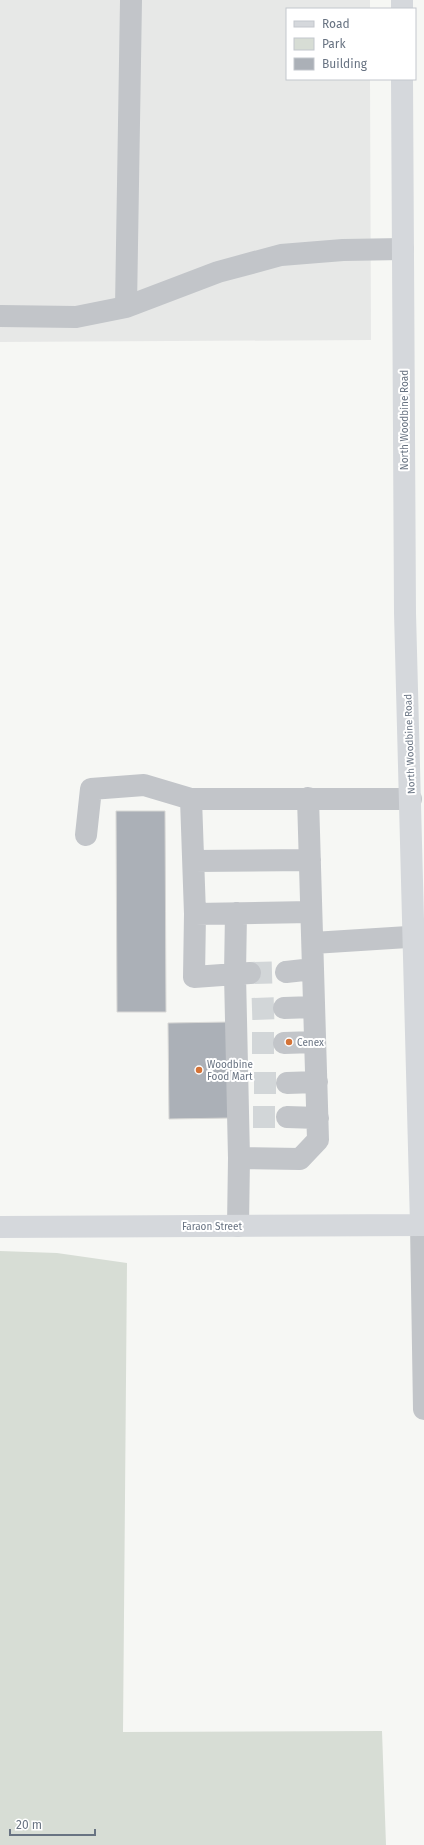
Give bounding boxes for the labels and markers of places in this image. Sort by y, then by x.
marker: Cenex [284,1037,294,1047]
place label: Cenex [297,1037,324,1049]
place label: Woodbine Food Mart [207,1059,253,1083]
marker: Woodbine Food Mart [194,1065,204,1075]

